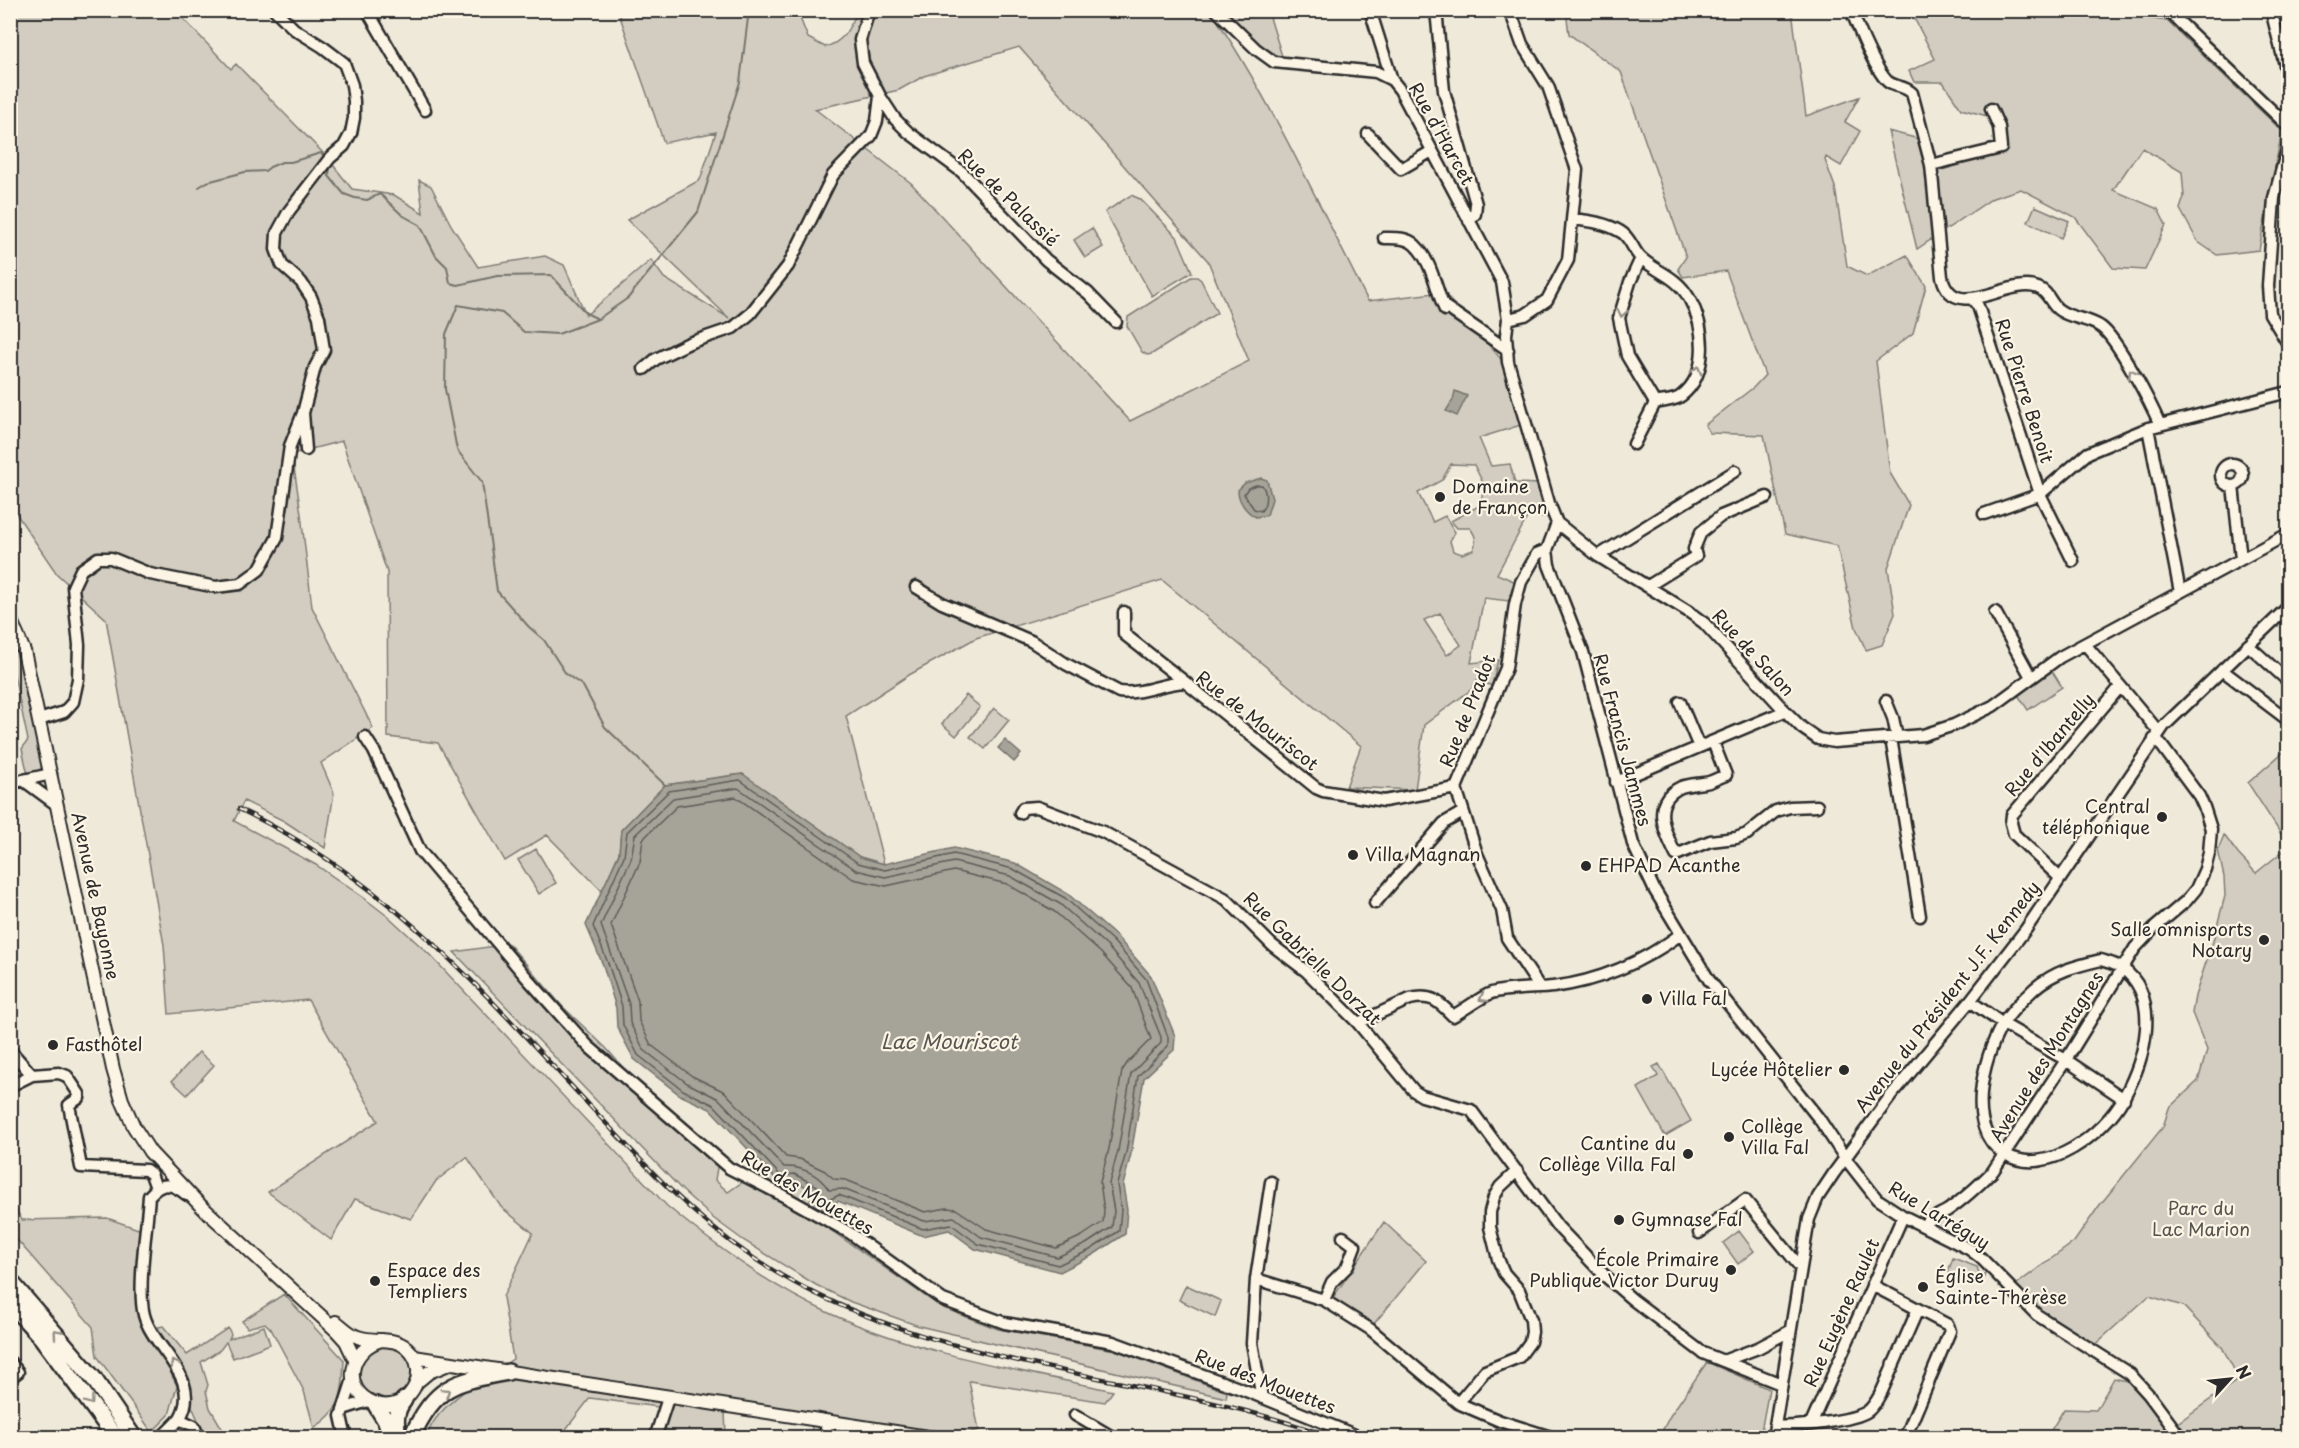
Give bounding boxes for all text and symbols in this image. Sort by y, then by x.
street label: Rue d'Harcet [1403,77,1482,190]
street label: Rue de Palassié [953,142,1066,252]
one-way arrow [1616,308,1628,317]
street label: Rue Pierre Benoit [1989,315,2062,466]
one-way arrow [1690,365,1702,376]
one-way arrow [2128,369,2139,379]
place label: Domaine de Françon [1452,472,1548,520]
marker: Domaine de Françon [1433,490,1447,504]
street label: Rue de Salon [1707,602,1802,701]
street label: Rue de Pradot [1432,650,1501,771]
street label: Rue Francis Jammes [1587,650,1659,829]
street label: Rue de Mouriscot [1191,663,1325,777]
street label: Rue d'Ibantelly [1997,686,2100,802]
place label: Central téléphonique [2042,792,2150,840]
street label: Avenue de Bayonne [66,809,127,982]
marker: Central téléphonique [2155,810,2169,824]
place label: Villa Magnan [1365,840,1481,867]
marker: Villa Magnan [1346,848,1360,862]
place label: EHPAD Acanthe [1598,851,1740,878]
marker: EHPAD Acanthe [1579,859,1593,873]
street label: Avenue du Président J.F. Kennedy [1848,875,2046,1118]
street label: Rue Gabrielle Dorzat [1238,885,1388,1031]
place label: Salle omnisports Notary [2110,915,2252,963]
marker: Salle omnisports Notary [2257,933,2271,947]
street label: Avenue des Montagnes [1982,966,2109,1147]
place label: Villa Fal [1659,984,1727,1011]
one-way arrow [1479,991,1489,1002]
marker: Villa Fal [1640,992,1654,1006]
water label: Lac Mouriscot [881,1026,1020,1056]
place label: Fasthôtel [65,1030,142,1057]
marker: Fasthôtel [46,1038,60,1052]
place label: Lycée Hôtelier [1711,1055,1833,1082]
marker: Lycée Hôtelier [1837,1063,1851,1077]
place label: Collège Villa Fal [1741,1112,1809,1160]
place label: Cantine du Collège Villa Fal [1538,1129,1676,1177]
marker: Collège Villa Fal [1722,1130,1736,1144]
street label: Rue des Mouettes [737,1143,879,1241]
marker: Cantine du Collège Villa Fal [1681,1147,1695,1161]
street label: Rue Larréguy [1884,1174,1996,1256]
park label: Parc du Lac Marion [2152,1194,2250,1242]
place label: Gymnase Fal [1631,1205,1743,1232]
marker: Gymnase Fal [1612,1213,1626,1227]
street label: Rue Eugène Raulet [1796,1234,1885,1391]
place label: École Primaire Publique Victor Duruy [1529,1245,1719,1293]
place label: Espace des Templiers [387,1256,480,1304]
place label: Église Sainte-Thérèse [1935,1262,2067,1310]
marker: École Primaire Publique Victor Duruy [1724,1263,1738,1277]
marker: Espace des Templiers [368,1274,382,1288]
marker: Église Sainte-Thérèse [1916,1280,1930,1294]
one-way arrow [53,1329,64,1340]
street label: Rue des Mouettes [1191,1341,1340,1420]
north arrow [2200,1349,2260,1409]
one-way arrow [169,1360,181,1370]
text: N [2231,1361,2258,1383]
one-way arrow [439,1388,450,1399]
one-way arrow [83,1394,94,1405]

